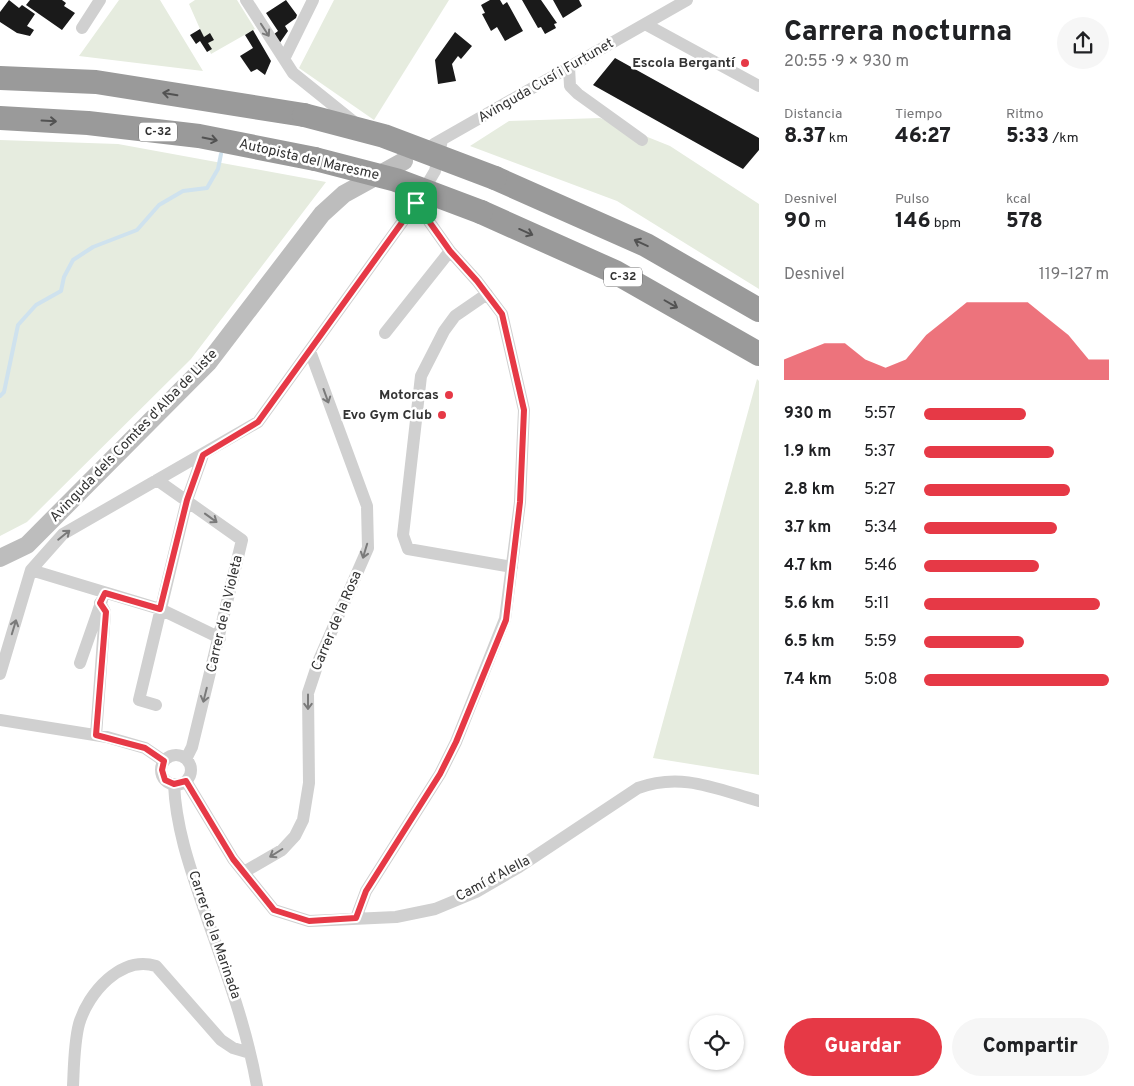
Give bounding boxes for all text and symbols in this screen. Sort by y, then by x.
text: Carrera nocturna [784,15,1012,51]
button: share [1057,17,1109,69]
one-way arrow [260,23,270,37]
street label: Avinguda Cusí i Furtunet [475,35,617,127]
text: 20:55 · 9 × 930 m [784,52,909,72]
place label: Escola Bergantí [632,55,736,72]
marker: Escola Bergantí [739,57,751,69]
one-way arrow [162,88,178,98]
text: Distancia [784,106,842,123]
text: Tiempo [895,106,942,123]
text: Ritmo [1006,106,1043,123]
one-way arrow [40,117,56,126]
road number: C-32 [139,122,177,142]
text: 8.37 [784,123,826,150]
text: 46:27 [895,123,951,150]
text: 5:33 [1006,123,1049,150]
text: km [826,130,848,147]
text: /km [1049,130,1079,147]
one-way arrow [202,134,218,144]
street label: Autopista del Maresme [237,136,381,184]
pin [395,182,437,224]
icon: arrive [402,189,430,217]
text: Desnivel [784,191,837,208]
text: Pulso [895,191,929,208]
text: kcal [1006,191,1031,208]
text: 90 [784,208,811,235]
text: 146 [895,208,930,235]
text: 578 [1006,208,1043,235]
text: m [811,215,826,232]
text: bpm [930,215,961,232]
one-way arrow [518,227,533,237]
one-way arrow [634,237,649,247]
text: Desnivel [784,265,845,285]
text: 119–127 m [1039,265,1109,285]
road number: C-32 [604,268,642,286]
one-way arrow [664,299,679,309]
street label: Avinguda dels Comtes d'Alba de Liste [47,346,221,526]
place label: Motorcas [379,387,439,404]
one-way arrow [322,388,331,404]
marker: Motorcas [443,389,455,401]
text: 930 m [784,404,832,424]
text: 5:57 [864,404,896,424]
place label: Evo Gym Club [342,407,432,424]
marker: Evo Gym Club [436,409,448,421]
text: 1.9 km [784,442,831,462]
text: 5:37 [864,442,895,462]
text: 2.8 km [784,480,835,500]
text: 5:27 [864,480,896,500]
one-way arrow [204,513,218,523]
text: 3.7 km [784,518,831,538]
text: 5:34 [864,518,897,538]
one-way arrow [57,529,70,540]
one-way arrow [360,543,370,559]
street label: Carrer de la Violeta [203,554,247,674]
text: 4.7 km [784,556,832,576]
text: 5:46 [864,556,897,576]
street label: Carrer de la Rosa [308,568,366,674]
text: 5.6 km [784,594,834,614]
text: 5:11 [864,594,889,614]
one-way arrow [9,619,19,635]
text: 6.5 km [784,632,834,652]
text: 5:59 [864,632,897,652]
text: 7.4 km [784,670,832,690]
text: 5:08 [864,670,898,690]
one-way arrow [200,687,209,703]
one-way arrow [303,694,313,710]
one-way arrow [269,849,283,859]
street label: Camí d'Alella [453,852,533,906]
street label: Carrer de la Marinada [184,869,244,1001]
map controls [689,1015,744,1070]
button: locate [689,1015,744,1070]
button: Guardar [784,1018,942,1076]
button: Compartir [952,1018,1109,1076]

